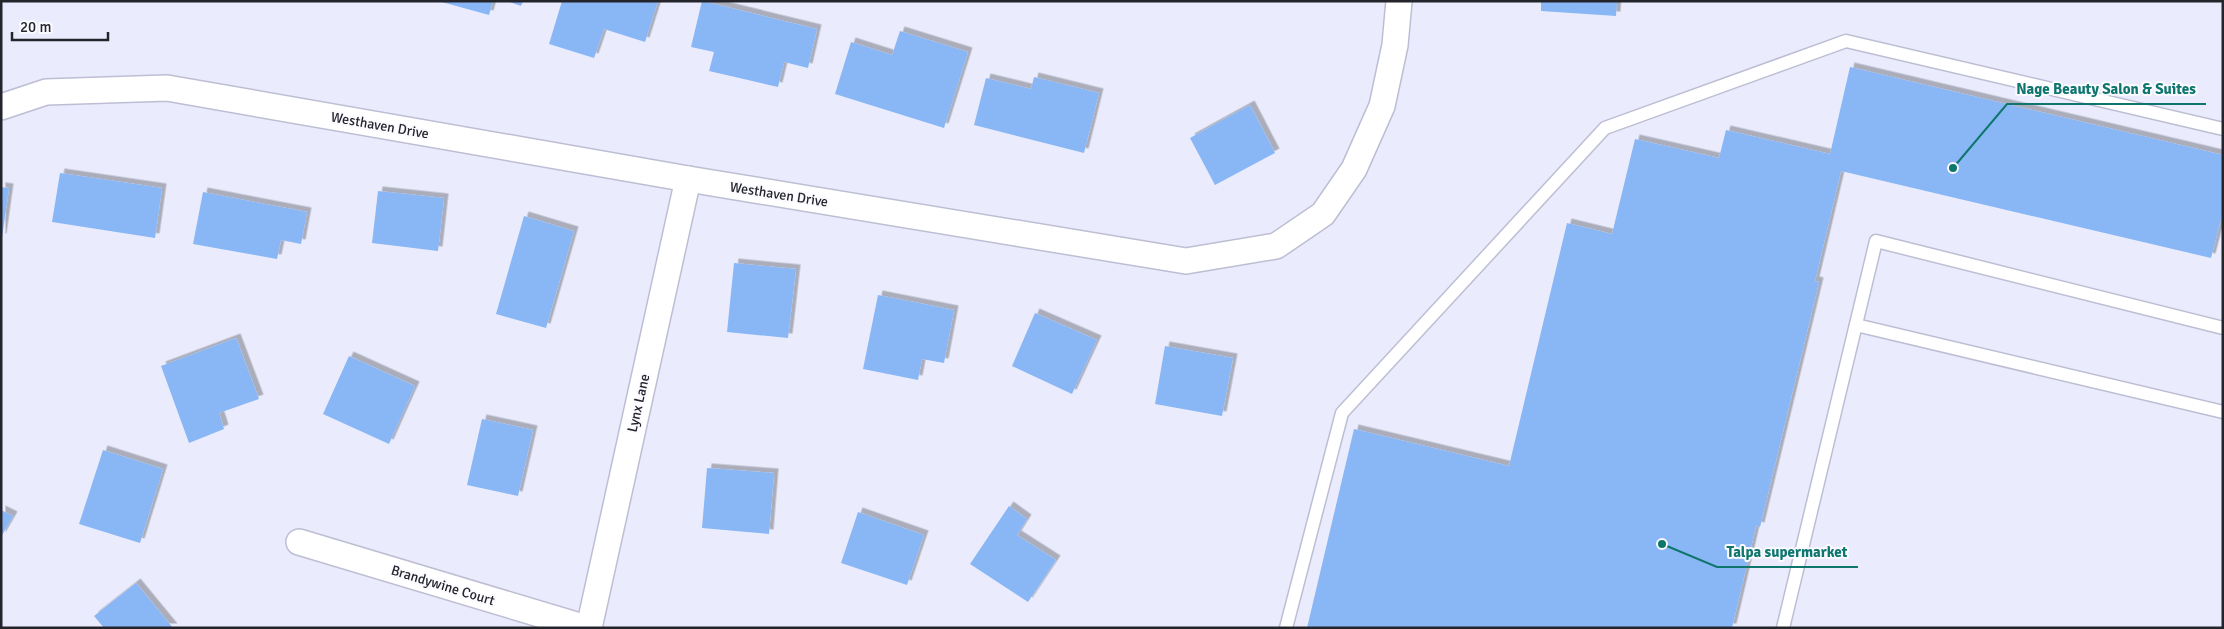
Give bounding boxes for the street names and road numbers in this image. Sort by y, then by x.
street label: Westhaven Drive [330,109,430,142]
street label: Westhaven Drive [729,178,829,211]
street label: Lynx Lane [624,372,653,434]
street label: Brandywine Court [389,562,497,609]

